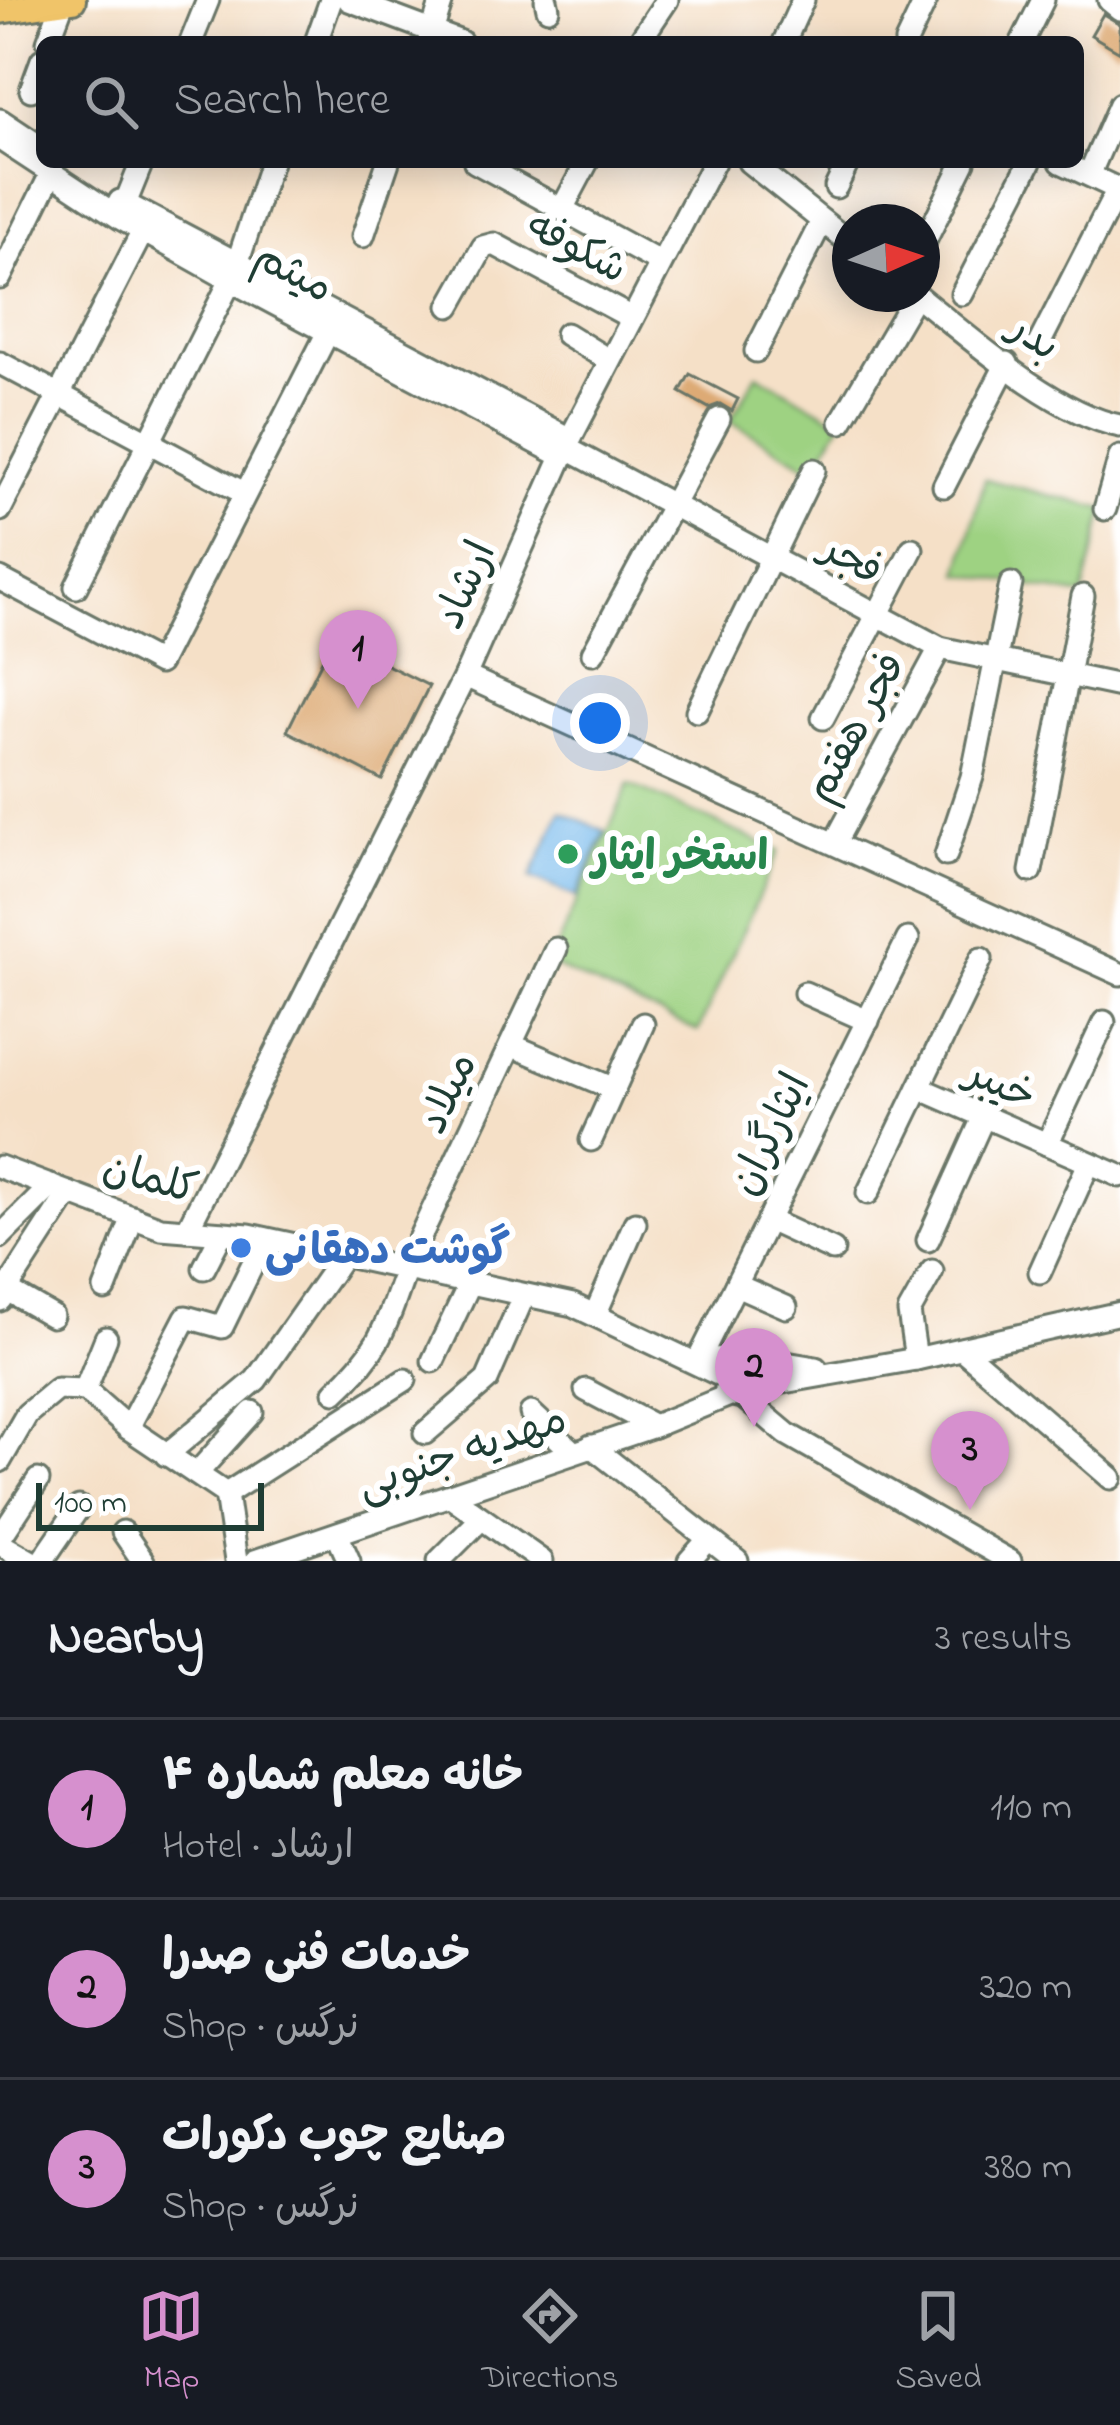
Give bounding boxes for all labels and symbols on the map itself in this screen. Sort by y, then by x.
street label: شکوفه [515,197,637,301]
north arrow [832,204,940,312]
street label: میثم [242,228,343,320]
street label: بدر [993,298,1071,378]
street label: فجر [806,518,893,603]
street label: ارشاد [421,532,513,640]
pin: 1 [319,610,397,709]
street label: فجر هفتم [791,642,923,814]
your location [570,693,630,753]
place label: استخر ایثار [588,828,768,889]
marker: استخر ایثار [555,841,581,867]
street label: خیبر [952,1042,1045,1129]
street label: میلاد [404,1043,494,1145]
street label: ایثارگران [716,1064,828,1206]
street label: کلمان [96,1138,204,1222]
place label: گوشت دهقانی [265,1222,510,1283]
marker: گوشت دهقانی [228,1235,254,1261]
pin: 2 [715,1328,793,1427]
street label: مهدیه جنوبی [350,1390,575,1519]
pin: 3 [931,1411,1009,1510]
scale bar [36,1477,264,1530]

